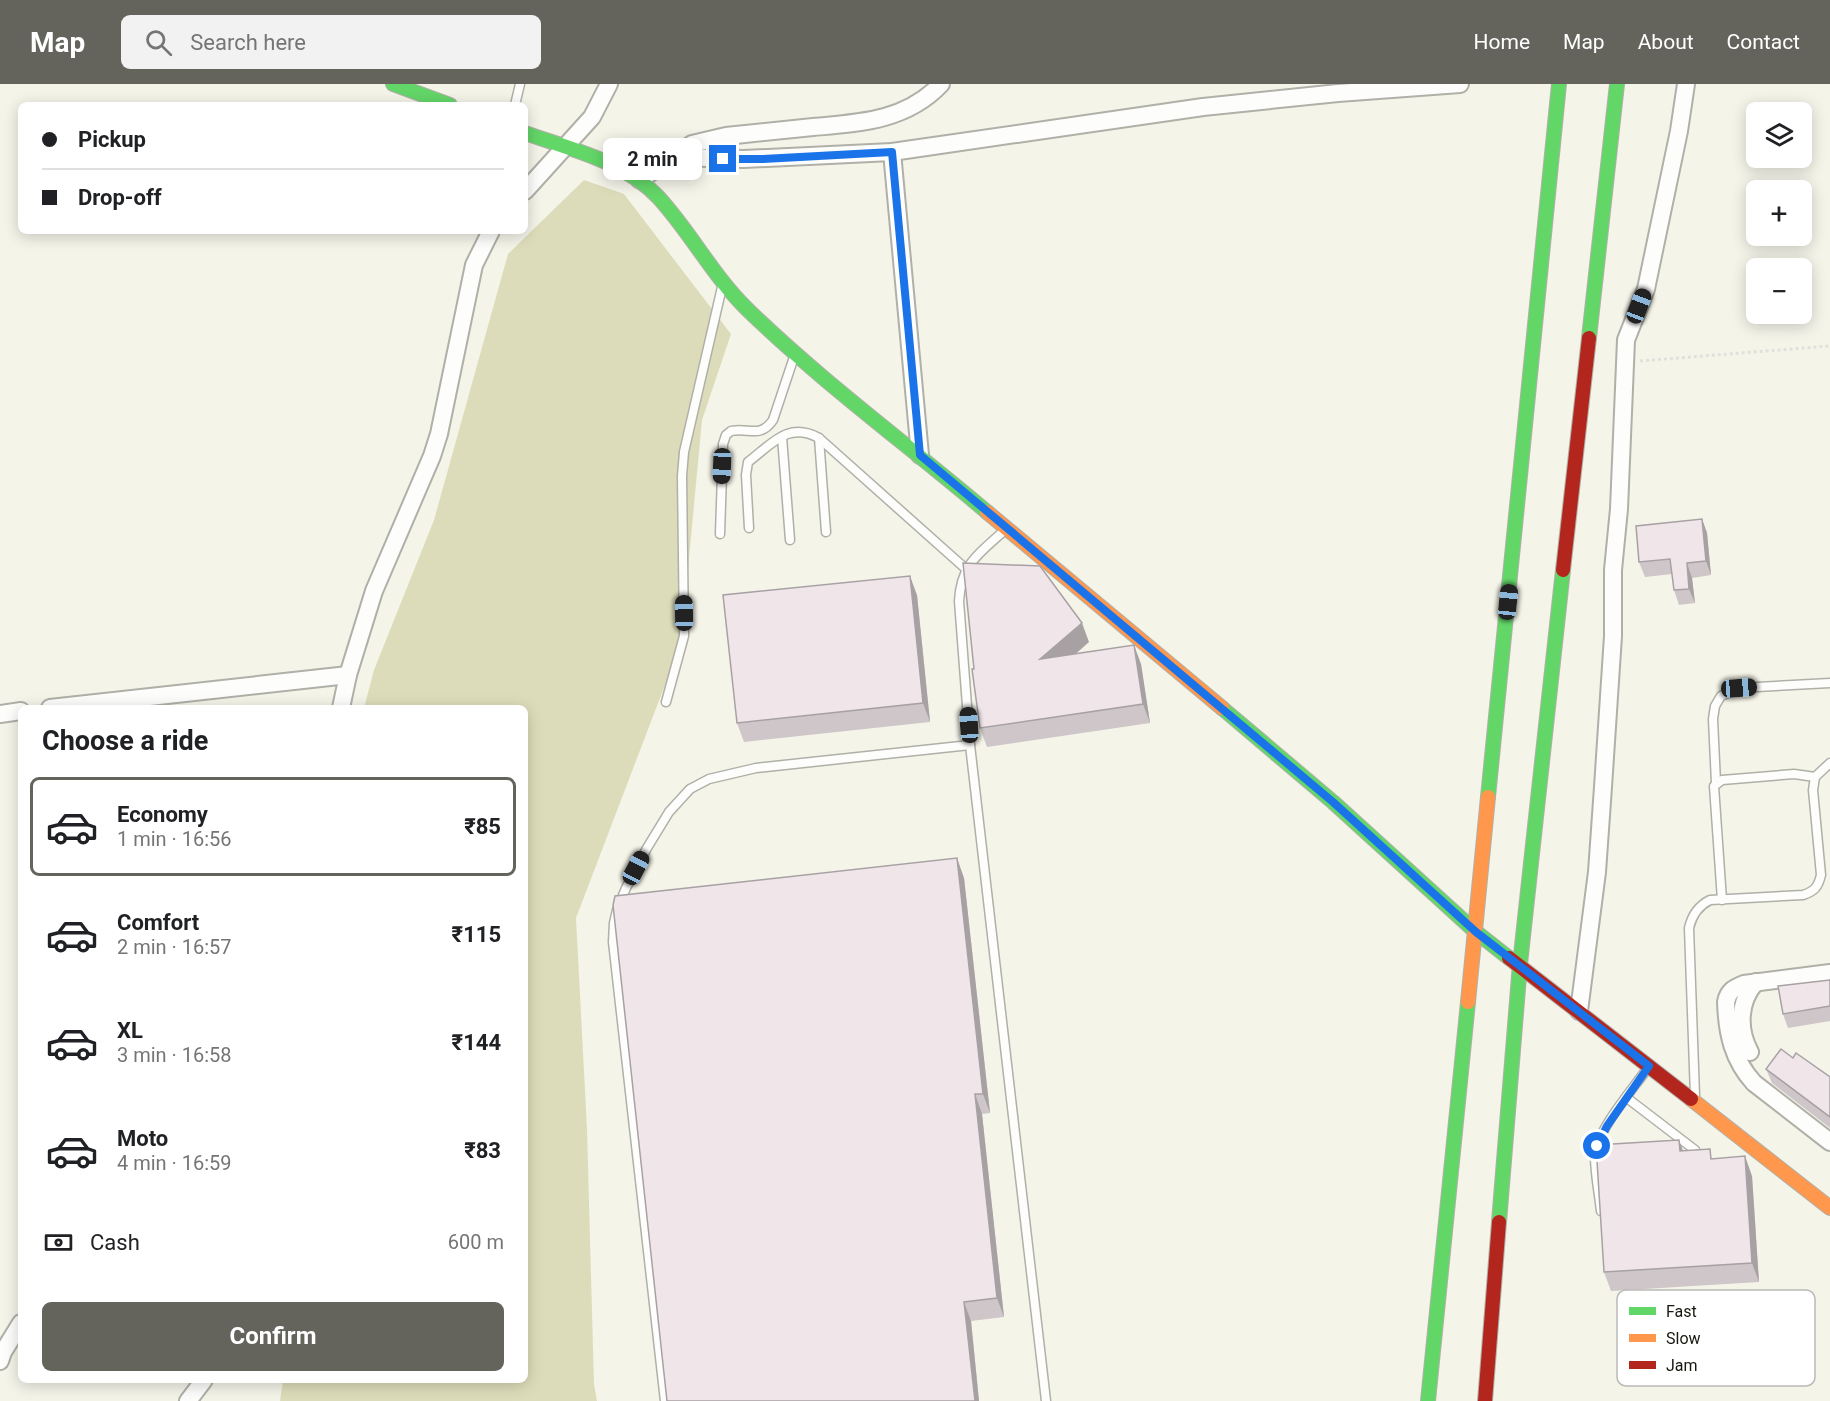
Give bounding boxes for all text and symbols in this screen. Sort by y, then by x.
search box [121,15,541,69]
text: Map [30,26,85,59]
icon: search [142,26,175,59]
text: Search here [190,30,306,55]
text: Home [1474,30,1530,54]
text: Map [1563,30,1605,54]
text: About [1638,30,1694,54]
text: Contact [1727,30,1800,54]
map controls [1746,102,1812,324]
button: layers [1746,102,1812,168]
text: Pickup [78,127,146,152]
callout: 2 min [603,138,702,180]
route end [709,145,736,172]
text: 2 min [627,147,678,171]
button: + [1746,180,1812,246]
text: Drop-off [78,185,162,210]
button: − [1746,258,1812,324]
car [1624,286,1654,326]
car [712,448,732,484]
car [1497,583,1519,621]
car [675,595,693,631]
car [1720,678,1758,698]
car [959,706,979,744]
text: Choose a ride [42,725,208,757]
icon: car [45,800,99,854]
text: Economy [117,802,208,827]
text: ₹85 [464,814,501,839]
text: 1 min · 16:56 [117,827,232,851]
car [620,848,652,888]
icon: car [45,908,99,962]
text: Comfort [117,910,199,935]
text: ₹115 [452,922,501,947]
text: 2 min · 16:57 [117,935,232,959]
icon: car [45,1016,99,1070]
text: XL [117,1018,143,1043]
text: ₹144 [452,1030,501,1055]
text: 3 min · 16:58 [117,1043,232,1067]
icon: car [45,1124,99,1178]
text: Moto [117,1126,168,1151]
route start [1583,1132,1610,1159]
text: ₹83 [464,1138,501,1163]
text: 4 min · 16:59 [117,1151,232,1175]
icon: cash [42,1226,75,1259]
text: Cash [90,1230,140,1255]
text: 600 m [448,1230,504,1254]
legend [1617,1290,1815,1386]
button: Confirm [42,1302,504,1371]
text: Fast [1666,1302,1697,1321]
text: Slow [1666,1329,1701,1348]
text: Jam [1666,1356,1698,1375]

